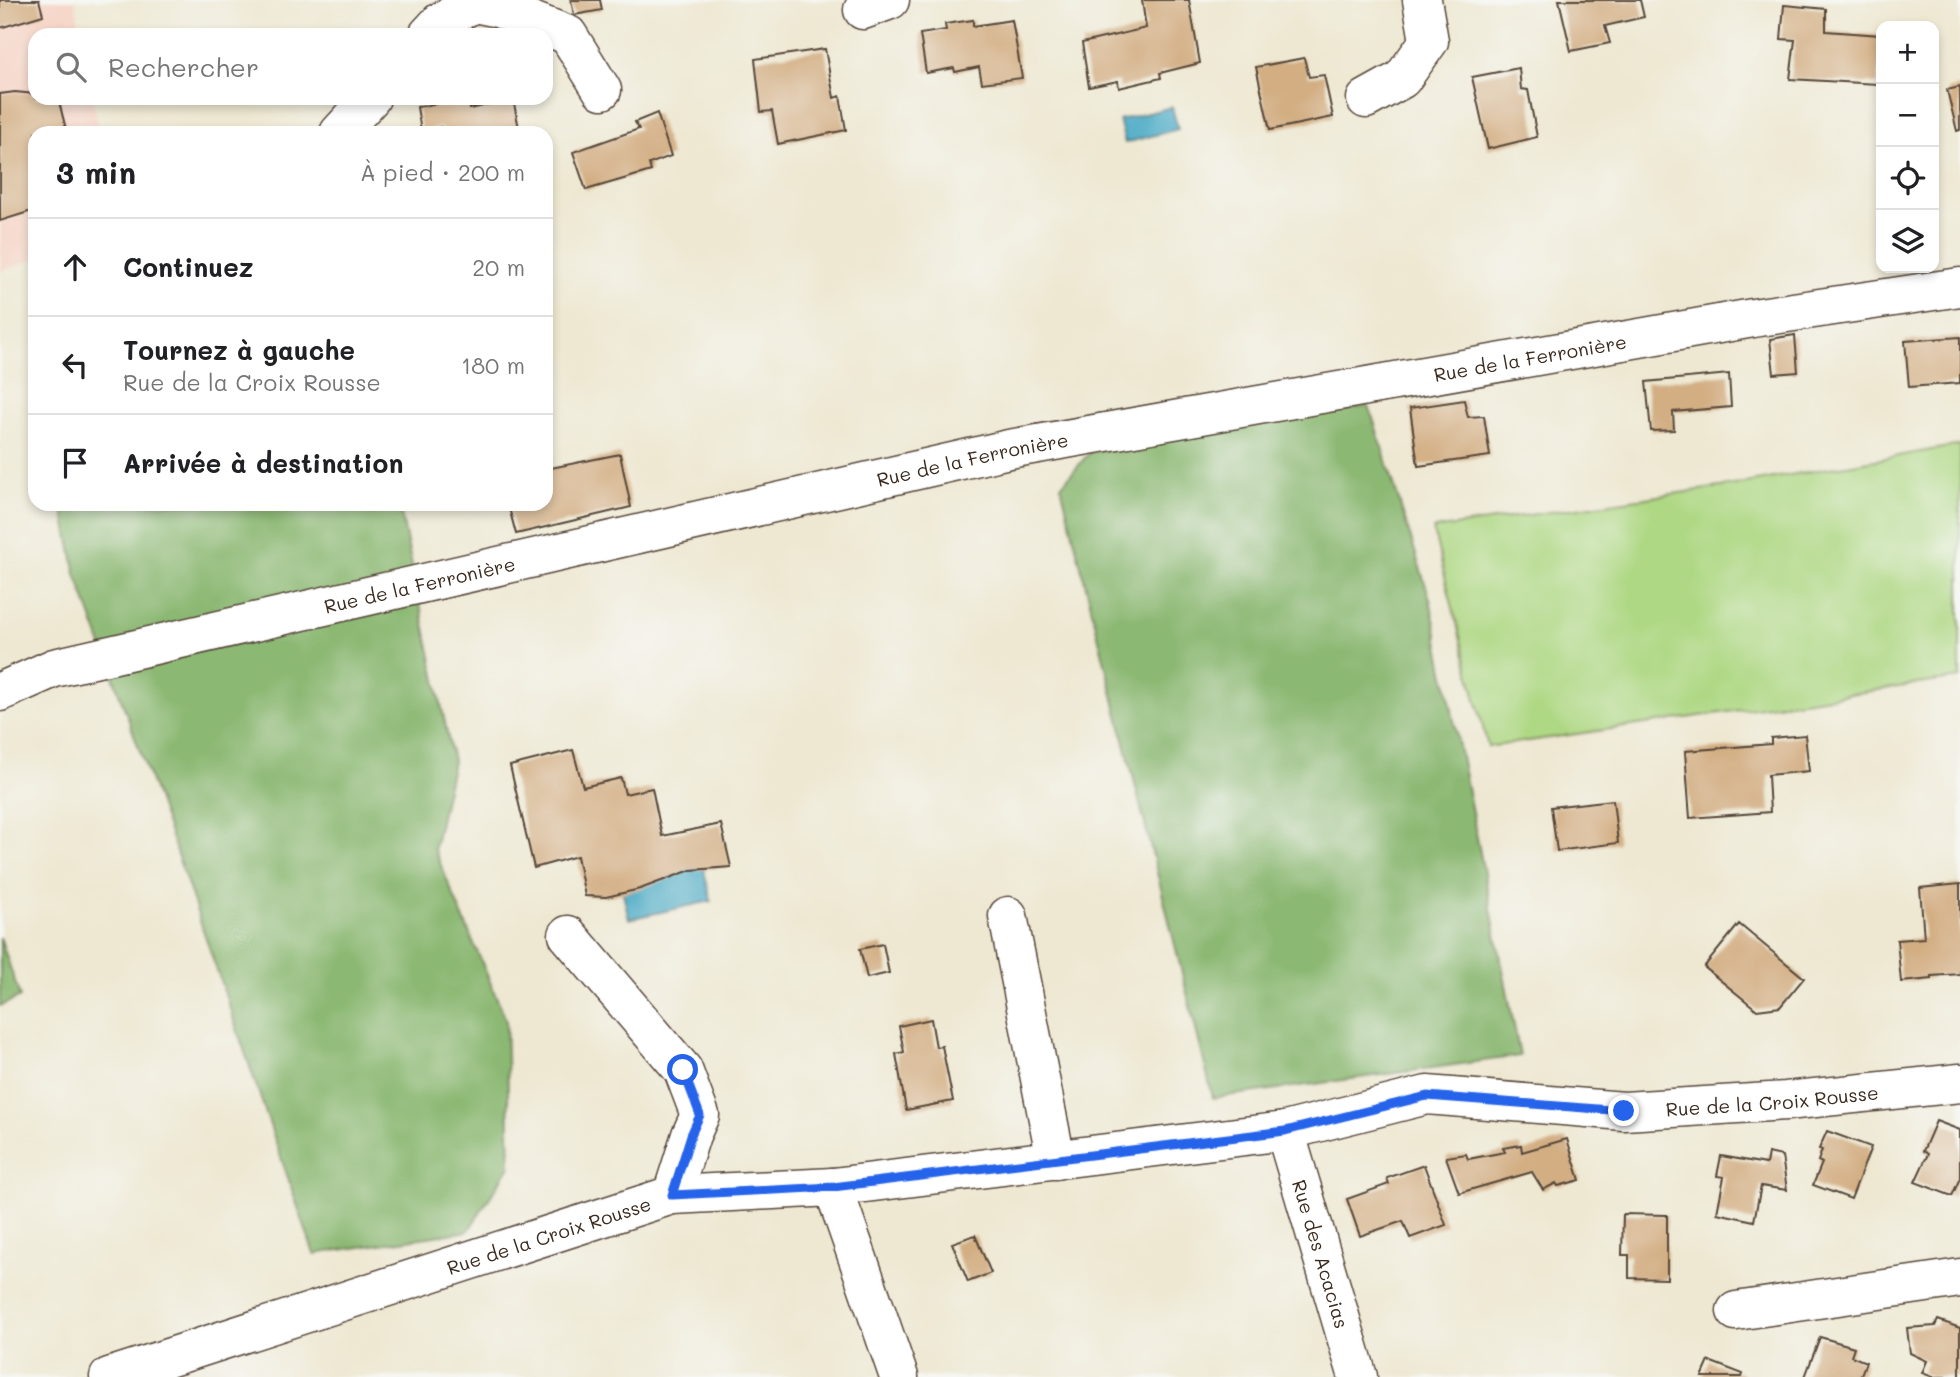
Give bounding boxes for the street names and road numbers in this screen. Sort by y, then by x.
street label: Rue de la Ferronière [1432,328,1628,386]
street label: Rue de la Ferronière [874,426,1070,491]
street label: Rue de la Ferronière [321,550,517,618]
street label: Rue de la Croix Rousse [1665,1079,1880,1121]
street label: Rue des Acacias [1288,1176,1355,1331]
street label: Rue de la Croix Rousse [443,1190,654,1280]

